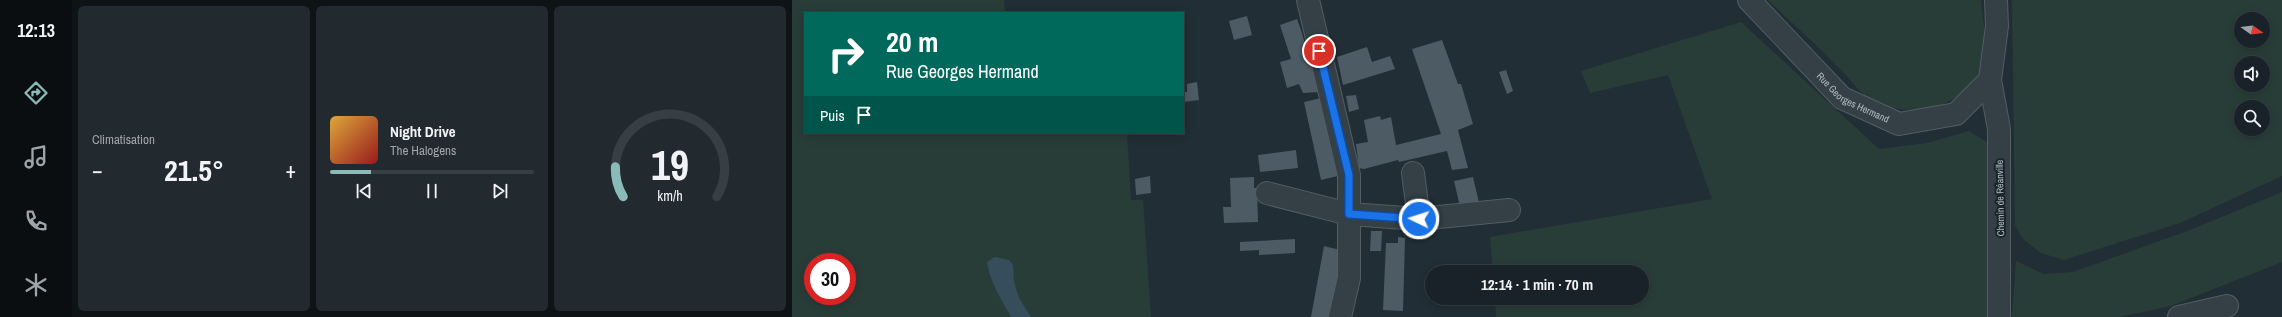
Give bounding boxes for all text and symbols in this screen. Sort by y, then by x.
north arrow [2234,12,2270,48]
map controls [2234,12,2270,136]
text: 12:13 [17,18,55,43]
text: 20 m [886,23,938,61]
icon: right [820,28,872,80]
pin [1302,34,1336,68]
icon: arrive [1308,40,1330,62]
button: sound [2234,56,2270,92]
text: Rue Georges Hermand [886,59,1039,84]
street label: Rue Georges Hermand [1814,69,1891,125]
icon: directions [22,79,50,107]
button: search [2234,100,2270,136]
icon: arrive [853,104,875,126]
text: Puis [820,105,845,126]
text: Night Drive [390,121,456,142]
text: Climatisation [92,131,155,148]
text: 19 [651,136,689,192]
text: The Halogens [390,142,456,159]
icon: music [22,143,50,171]
text: 21.5° [164,150,224,190]
text: − [92,155,103,185]
text: + [285,155,296,185]
street label: Chemin de Réanville [1993,159,2007,236]
icon: previous [353,180,375,202]
icon: pause [421,180,443,202]
icon: next [489,180,511,202]
text: km/h [657,185,683,204]
position arrow [1398,198,1440,240]
icon: phone [22,207,50,235]
speed limit sign: 30 [804,253,856,305]
icon: climate [22,271,50,299]
text: 12:14 · 1 min · 70 m [1481,274,1593,295]

